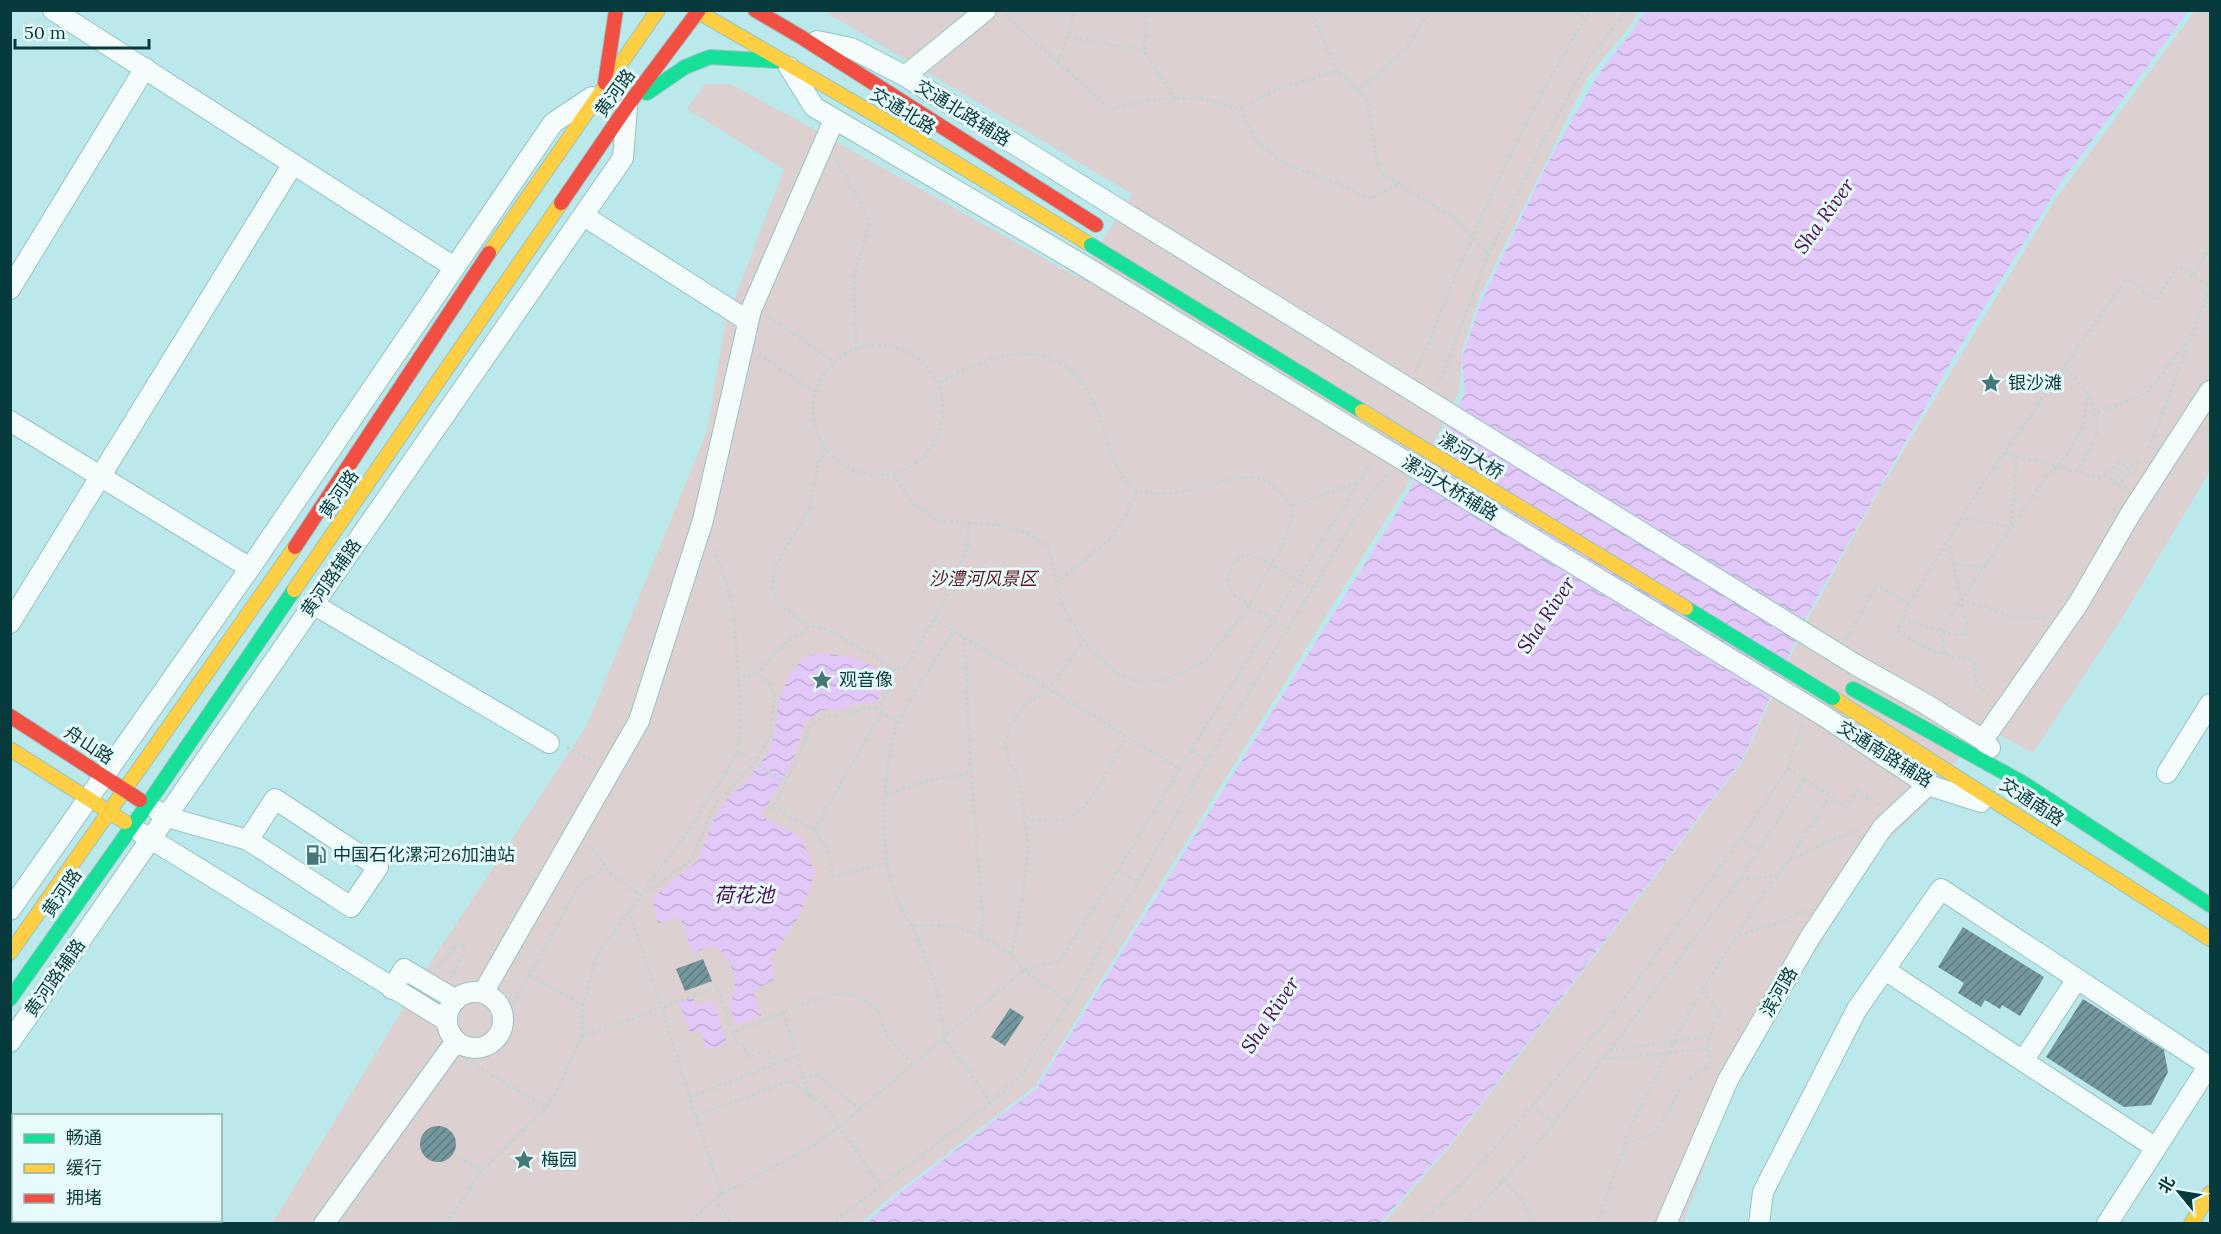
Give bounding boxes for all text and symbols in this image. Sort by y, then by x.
scale bar [15,12,148,50]
text: 50 m [24,21,66,44]
street label: 黄河路 [589,64,640,121]
street label: 交通北路辅路 [911,74,1015,151]
street label: 交通北路 [866,82,940,139]
water label: Sha River [1788,172,1860,258]
place icon: 银沙滩 [1979,371,2003,395]
place label: 银沙滩 [2008,371,2062,394]
street label: 漯河大桥 [1434,427,1508,484]
street label: 漯河大桥辅路 [1398,450,1502,525]
street label: 黄河路 [314,465,363,522]
street label: 黄河路辅路 [295,534,366,621]
park label: 沙澧河风景区 [929,567,1040,590]
water label: Sha River [1511,571,1581,658]
place icon: 观音像 [810,668,834,692]
place label: 观音像 [839,668,893,691]
street label: 交通南路辅路 [1833,715,1937,792]
street label: 舟山路 [60,720,118,769]
street label: 交通南路 [1996,772,2069,831]
fuel station icon: 中国石化漯河26加油站 [304,843,328,867]
place label: 中国石化漯河26加油站 [333,843,515,866]
street label: 黄河路 [37,864,86,921]
water label: 荷花池 [714,882,776,907]
street label: 黄河路辅路 [19,934,90,1021]
street label: 滨河路 [1755,963,1802,1021]
water label: Sha River [1235,971,1305,1058]
legend [12,1114,222,1222]
text: 畅通 [66,1126,102,1149]
place icon: 梅园 [512,1148,536,1172]
place label: 梅园 [541,1148,577,1171]
text: 缓行 [66,1156,102,1179]
north arrow [2149,1162,2209,1222]
text: 北 [2153,1173,2179,1196]
text: 拥堵 [66,1186,102,1209]

